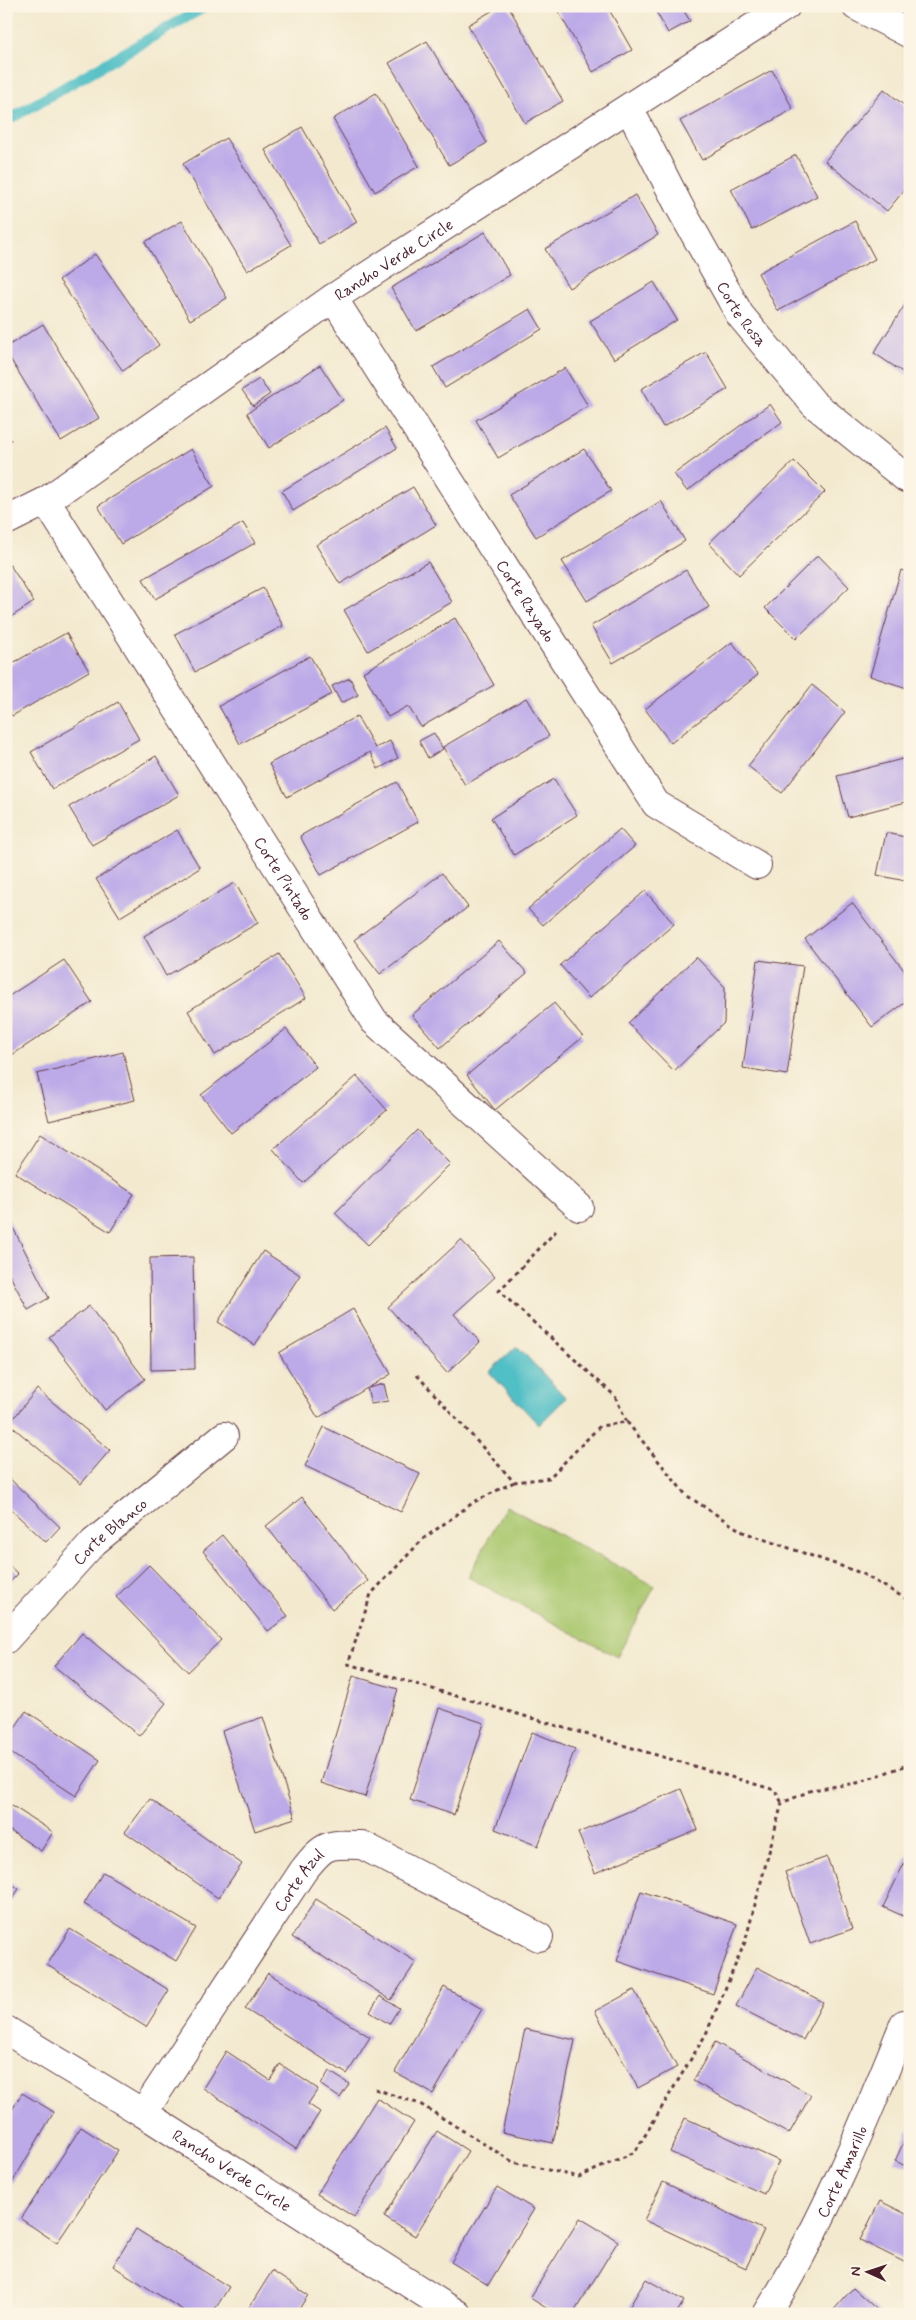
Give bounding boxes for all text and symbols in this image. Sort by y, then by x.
street label: Rancho Verde Circle [331,214,457,306]
street label: Corte Rosa [711,278,771,352]
street label: Corte Rayado [491,556,559,647]
street label: Corte Pintado [248,833,317,925]
street label: Corte Blanco [69,1494,152,1570]
street label: Corte Azul [270,1844,329,1917]
street label: Corte Amarillo [813,2123,873,2222]
street label: Rancho Verde Circle [168,2125,295,2217]
north arrow [844,2248,894,2298]
text: N [847,2266,865,2277]

